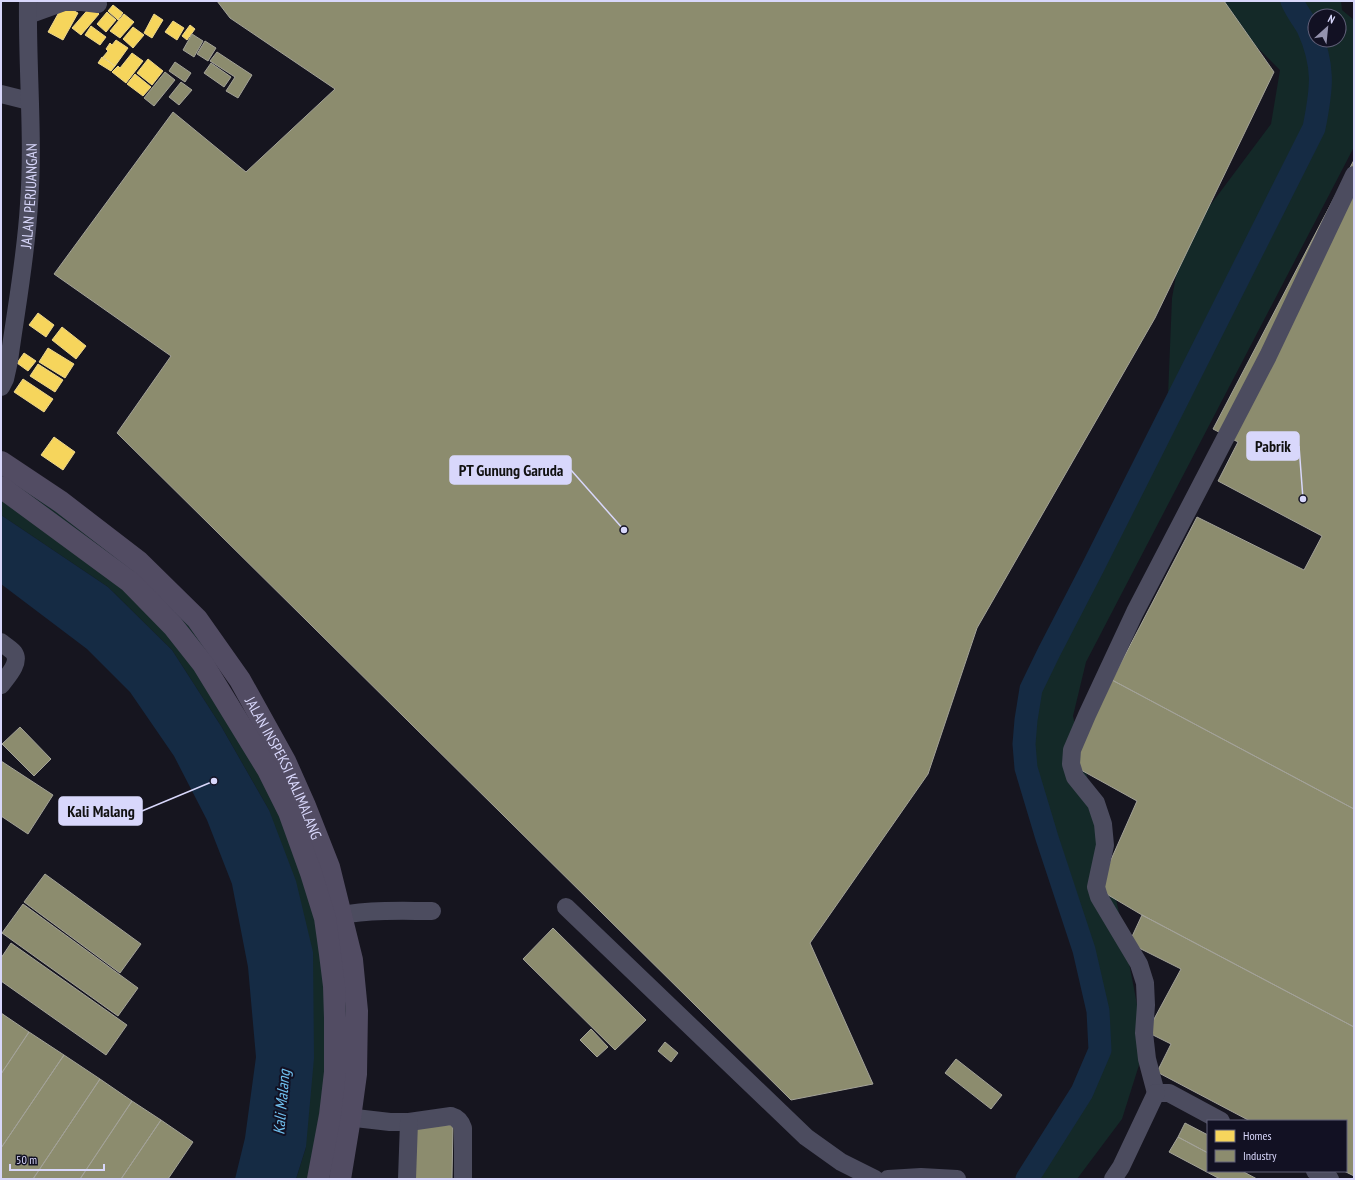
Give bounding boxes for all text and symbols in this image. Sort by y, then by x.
north arrow [1307,8,1347,48]
text: N [1326,12,1337,27]
street label: JALAN PERJUANGAN [16,143,40,250]
callout: Pabrik [1247,432,1299,460]
text: Pabrik [1255,436,1291,456]
callout: PT Gunung Garuda [450,456,571,484]
text: PT Gunung Garuda [459,460,564,480]
street label: JALAN INSPEKSI KALIMALANG [241,692,327,842]
callout: Kali Malang [59,797,142,825]
text: Kali Malang [67,801,135,821]
water label: Kali Malang [268,1068,294,1135]
legend [1207,1120,1347,1172]
text: Homes [1243,1128,1271,1143]
scale bar [10,1146,104,1172]
text: Industry [1243,1148,1277,1163]
text: 50 m [16,1152,37,1167]

